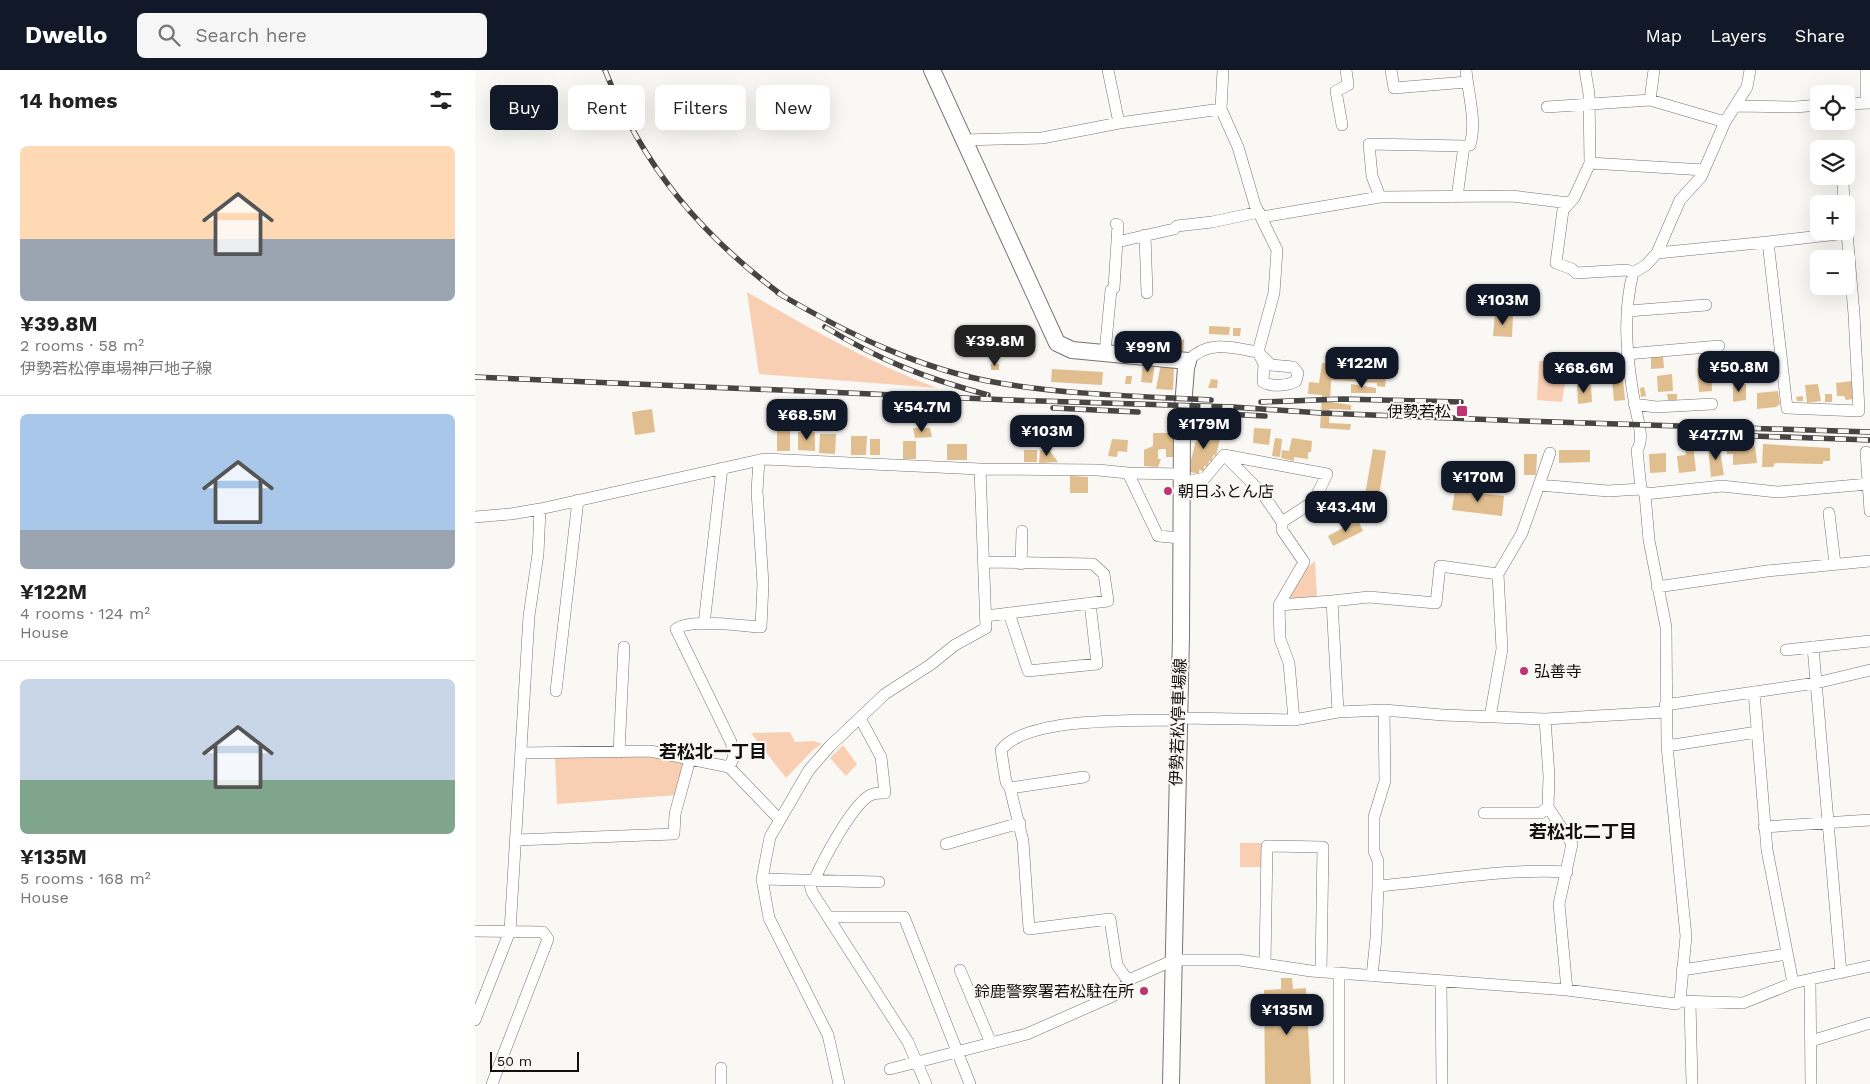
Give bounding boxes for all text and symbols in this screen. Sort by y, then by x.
search box [137,13,487,58]
text: Dwello [25,21,107,49]
icon: search [155,21,183,49]
text: Search here [195,24,307,47]
text: Map [1645,25,1682,46]
text: Layers [1710,25,1767,46]
text: Share [1795,25,1845,46]
chip: Buy [490,85,558,130]
chip: Rent [568,85,645,130]
chip: Filters [655,85,746,130]
chip: New [756,85,830,130]
map controls [1810,85,1855,295]
button: locate [1810,85,1855,130]
icon: filters [427,86,455,114]
text: 14 homes [20,88,117,113]
button: layers [1810,140,1855,185]
icon: home [193,179,283,269]
button: + [1810,195,1855,240]
button: − [1810,250,1855,295]
pin: ¥103M [1468,284,1538,326]
text: ¥103M [1477,290,1529,309]
text: ¥39.8M [20,311,98,336]
pin: ¥39.8M [954,324,1036,367]
pin: ¥99M [1118,330,1178,373]
text: ¥39.8M [965,331,1025,350]
text: 2 rooms · 58 m² [20,336,144,355]
text: ¥99M [1126,337,1170,356]
pin: ¥122M [1327,346,1397,389]
pin: ¥50.8M [1698,350,1780,393]
pin: ¥68.6M [1543,352,1625,394]
text: ¥122M [1336,353,1388,372]
text: ¥50.8M [1709,357,1769,376]
text: ¥68.6M [1554,358,1614,377]
text: 伊勢若松停車場神戸地子線 [20,359,212,378]
pin: ¥54.7M [881,390,963,433]
text: ¥54.7M [893,397,951,416]
pin: ¥68.5M [766,398,848,441]
place label: 伊勢若松 [1387,402,1451,421]
marker: 伊勢若松 [1455,404,1469,418]
text: ¥68.5M [777,405,837,424]
pin: ¥179M [1169,408,1239,450]
pin: ¥103M [1012,414,1082,457]
text: ¥179M [1178,414,1230,433]
pin: ¥47.7M [1675,418,1757,461]
text: ¥103M [1021,421,1073,440]
text: ¥47.7M [1688,425,1744,444]
icon: home [193,447,283,537]
pin: ¥170M [1443,460,1513,503]
text: ¥170M [1452,467,1504,486]
place label: 朝日ふとん店 [1178,482,1274,501]
marker: 朝日ふとん店 [1162,485,1174,497]
pin: ¥43.4M [1305,490,1387,533]
text: ¥43.4M [1316,497,1376,516]
text: ¥122M [20,579,87,604]
text: 4 rooms · 124 m² [20,604,150,623]
text: House [20,623,69,642]
street label: 伊勢若松停車場線 [1166,658,1190,786]
place label: 弘善寺 [1534,662,1582,681]
marker: 弘善寺 [1518,665,1530,677]
icon: home [193,712,283,802]
district label: 若松北一丁目 [659,741,767,762]
district label: 若松北二丁目 [1529,821,1637,842]
text: ¥135M [20,844,87,869]
text: 5 rooms · 168 m² [20,869,151,888]
text: House [20,888,69,907]
place label: 鈴鹿警察署若松駐在所 [974,982,1134,1001]
marker: 鈴鹿警察署若松駐在所 [1138,985,1150,997]
pin: ¥135M [1252,994,1322,1036]
text: ¥135M [1262,1000,1312,1019]
scale bar [490,1049,579,1072]
text: 50 m [497,1053,532,1069]

